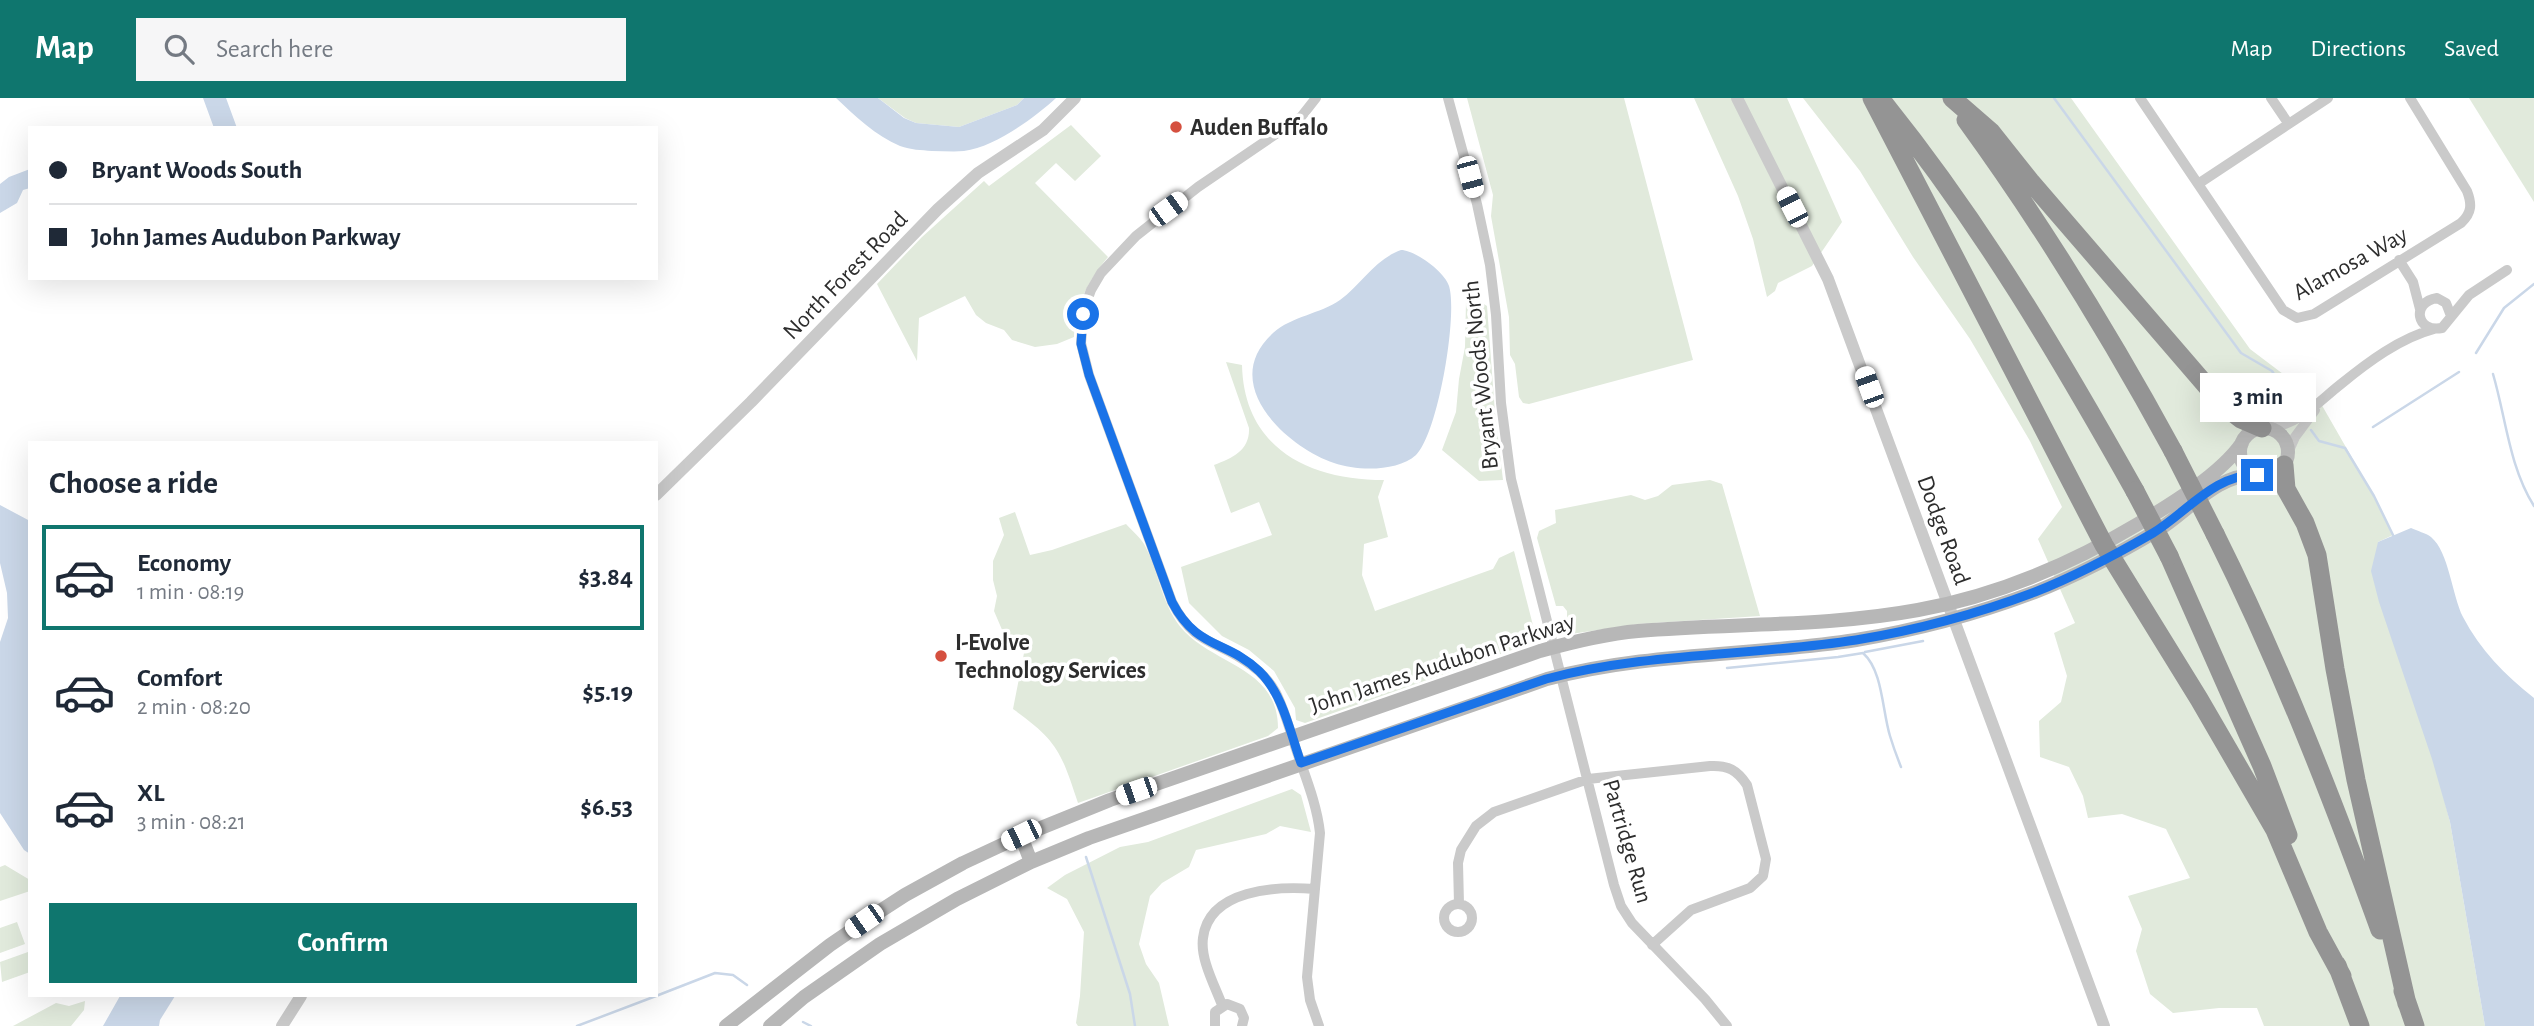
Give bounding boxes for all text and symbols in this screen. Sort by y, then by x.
search box [136,18,626,81]
icon: search [160,30,198,68]
text: Map [35,32,94,65]
text: Search here [216,36,334,62]
text: Map [2230,37,2272,61]
text: Directions [2310,37,2406,61]
text: Saved [2444,37,2499,61]
place label: Auden Buffalo [1190,116,1328,140]
marker: Auden Buffalo [1168,119,1184,135]
car [1455,154,1486,200]
text: Bryant Woods South [91,157,302,183]
car [1774,184,1811,230]
car [1145,188,1192,230]
street label: North Forest Road [779,207,913,344]
street label: Alamosa Way [2289,223,2412,305]
text: John James Audubon Parkway [91,224,401,250]
street label: Bryant Woods North [1459,279,1503,471]
route start [1067,298,1099,330]
car [1852,364,1887,410]
callout: 3 min [2199,374,2315,422]
text: 3 min [2233,386,2283,409]
route end [2241,459,2273,491]
text: Choose a ride [49,467,218,499]
street label: Dodge Road [1912,473,1974,588]
icon: car [53,546,116,609]
text: Economy [137,550,231,576]
text: $3.84 [578,564,633,590]
text: 1 min · 08:19 [137,581,244,604]
street label: John James Audubon Parkway [1307,610,1578,718]
place label: I-Evolve Technology Services [955,631,1146,683]
marker: I-Evolve Technology Services [933,648,949,664]
icon: car [53,661,116,724]
text: Comfort [137,665,222,691]
text: $5.19 [582,679,633,705]
text: 2 min · 08:20 [137,696,251,719]
car [1113,774,1160,808]
icon: car [53,776,116,839]
street label: Partridge Run [1598,776,1656,906]
text: XL [137,780,164,806]
text: $6.53 [580,794,633,820]
text: 3 min · 08:21 [137,811,246,834]
car [998,816,1045,854]
car [841,900,888,942]
button: Confirm [49,903,637,983]

